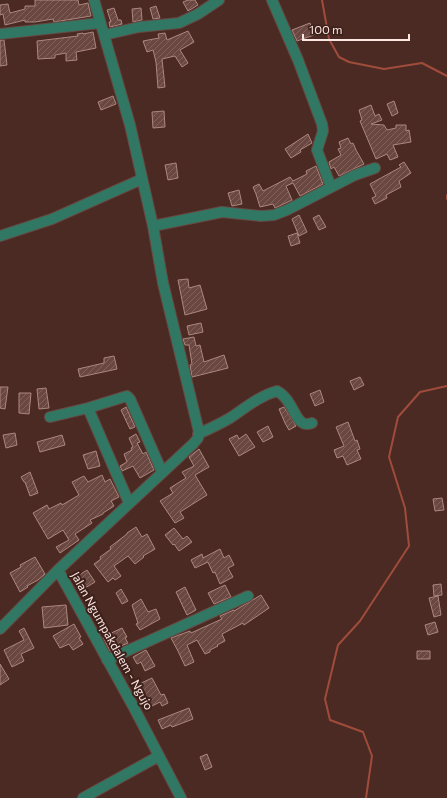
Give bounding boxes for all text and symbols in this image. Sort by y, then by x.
scale bar [303,16,409,42]
text: 100 m [309,22,343,36]
street label: Jalan Ngumpakdalem - Ngujo [68,569,157,713]

